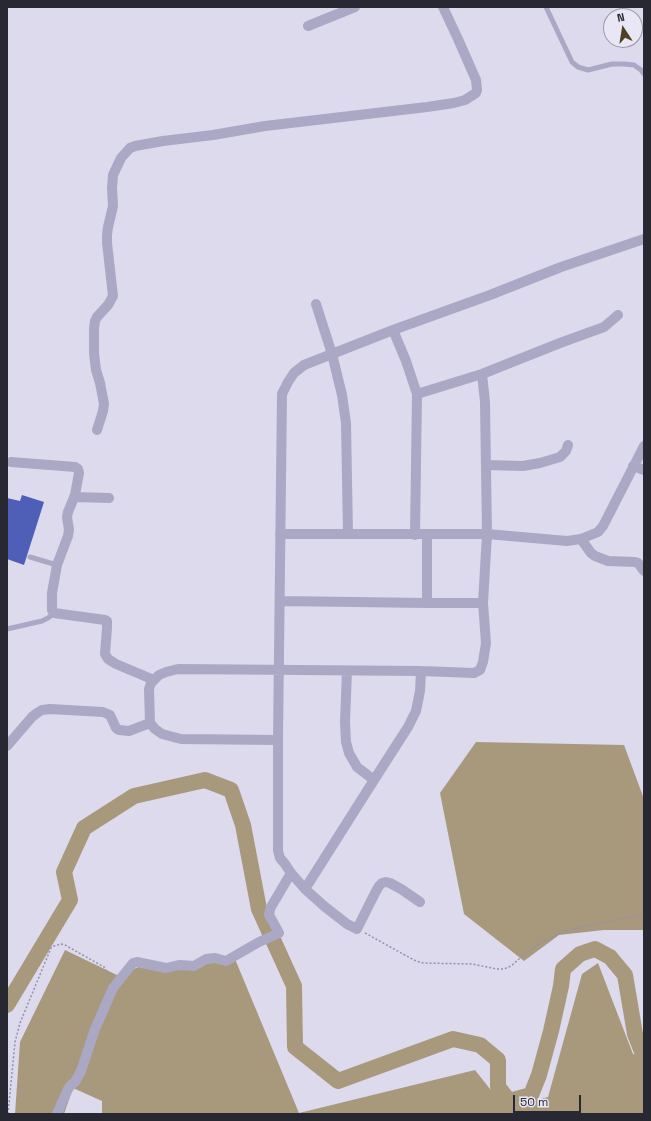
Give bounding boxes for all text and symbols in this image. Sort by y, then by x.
north arrow [603,8,643,48]
text: N [616,10,626,25]
scale bar [515,1087,583,1113]
text: 50 m [520,1094,548,1110]

